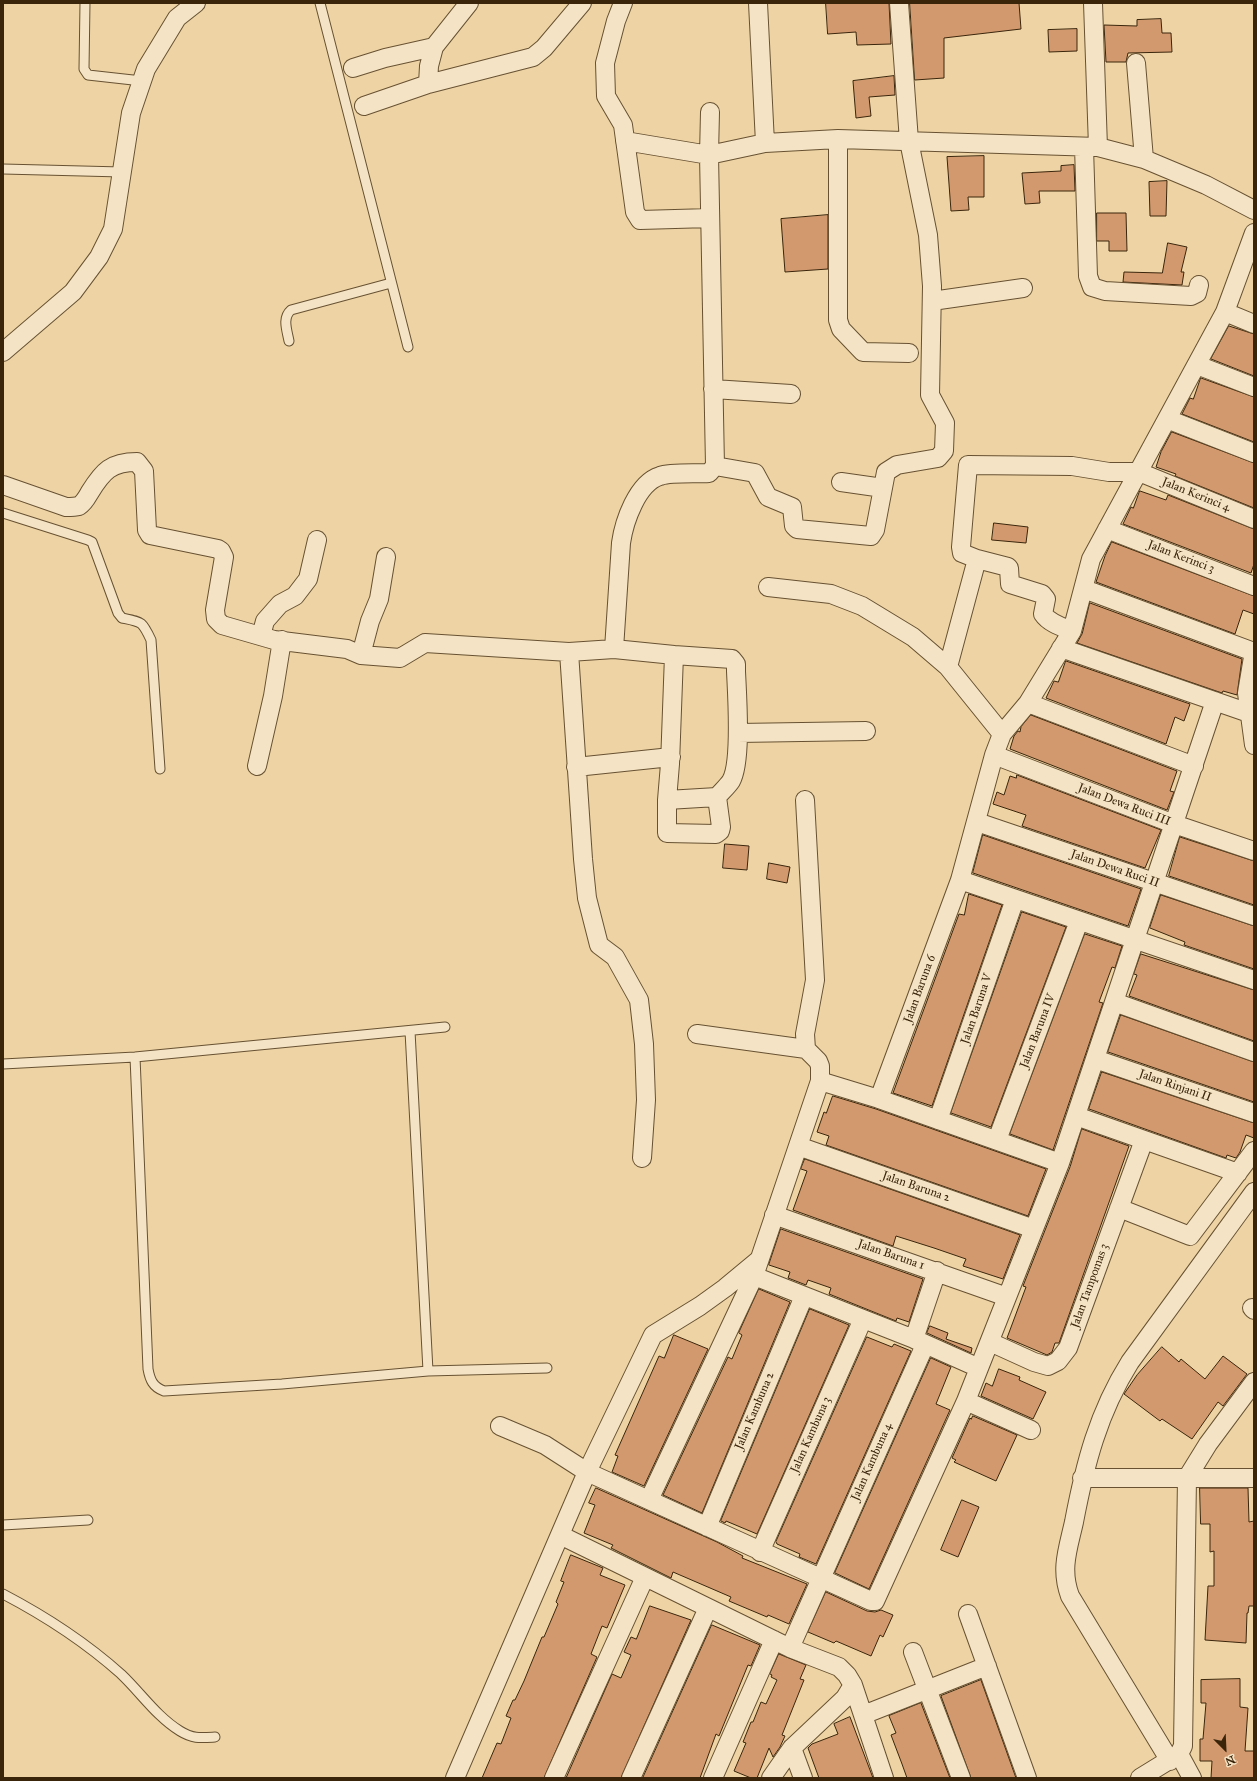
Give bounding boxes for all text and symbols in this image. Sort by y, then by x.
street label: Jalan Kerinci 4 [1160,475,1232,515]
street label: Jalan Kerinci 3 [1146,538,1216,576]
street label: Jalan Dewa Ruci III [1076,781,1172,829]
street label: Jalan Dewa Ruci II [1069,847,1161,891]
street label: Jalan Baruna 6 [901,953,939,1025]
street label: Jalan Baruna V [958,972,996,1046]
street label: Jalan Baruna IV [1017,992,1059,1070]
street label: Jalan Rinjani II [1137,1067,1213,1105]
street label: Jalan Baruna 2 [880,1169,952,1205]
street label: Jalan Baruna 1 [856,1237,926,1273]
street label: Jalan Tampomas 3 [1068,1242,1112,1330]
street label: Jalan Kambuna 2 [732,1370,778,1452]
street label: Jalan Kambuna 3 [788,1395,834,1475]
street label: Jalan Kambuna 4 [848,1421,896,1503]
north arrow [1205,1729,1245,1769]
text: N [1223,1753,1237,1768]

